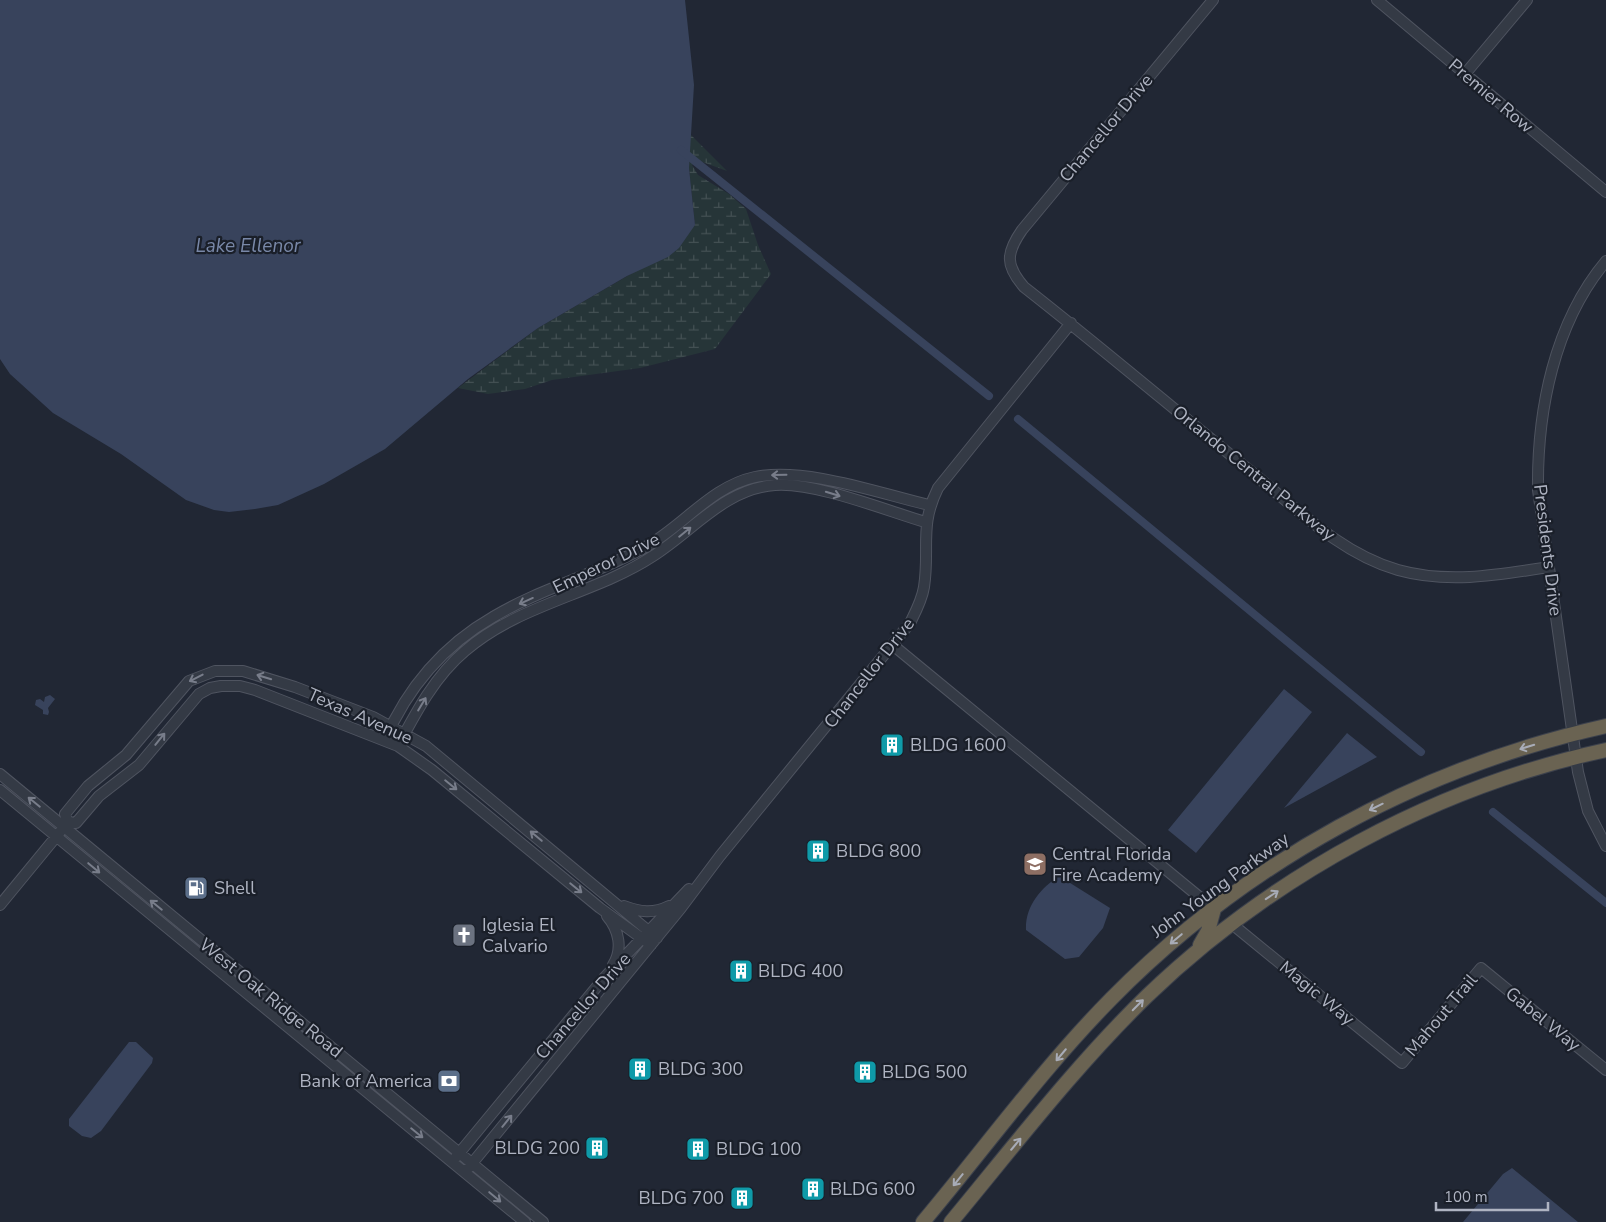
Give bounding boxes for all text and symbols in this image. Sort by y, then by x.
street label: Premier Row [1443,53,1539,139]
street label: Chancellor Drive [1054,69,1158,187]
water label: Lake Ellenor [195,233,302,259]
street label: Orlando Central Parkway [1167,400,1341,547]
one-way arrow [771,470,787,480]
street label: Presidents Drive [1528,483,1568,617]
one-way arrow [824,490,840,500]
street label: Emperor Drive [549,527,663,599]
one-way arrow [678,527,691,538]
one-way arrow [519,597,534,606]
street label: Chancellor Drive [818,613,920,733]
one-way arrow [256,672,272,682]
one-way arrow [189,674,204,683]
street label: Texas Avenue [304,682,416,750]
one-way arrow [417,697,427,711]
building icon: BLDG 1600 [879,732,905,758]
one-way arrow [154,733,165,746]
place label: BLDG 1600 [910,733,1006,757]
one-way arrow [1519,742,1535,752]
one-way arrow [444,780,457,791]
one-way arrow [28,797,41,808]
one-way arrow [1369,803,1384,812]
street label: John Young Parkway [1145,826,1294,944]
one-way arrow [529,831,542,842]
building icon: BLDG 800 [805,838,831,864]
place label: BLDG 800 [836,839,921,863]
place label: Central Florida Fire Academy [1052,842,1171,887]
school or university icon: Central Florida Fire Academy [1022,851,1048,877]
one-way arrow [87,863,100,874]
fuel station icon: Shell [183,875,209,901]
place label: Shell [214,876,256,900]
one-way arrow [569,883,582,894]
one-way arrow [1265,890,1279,900]
one-way arrow [150,899,163,910]
place label: Iglesia El Calvario [482,913,555,958]
church icon: Iglesia El Calvario [451,922,477,948]
street label: West Oak Ridge Road [194,933,348,1063]
one-way arrow [1169,934,1182,945]
street label: Chancellor Drive [530,947,636,1065]
street label: Magic Way [1274,955,1360,1031]
building icon: BLDG 400 [728,958,754,984]
place label: BLDG 400 [758,959,843,983]
street label: Mahout Trail [1399,968,1483,1061]
street label: Gabel Way [1500,981,1586,1057]
one-way arrow [1132,999,1145,1011]
one-way arrow [1056,1048,1067,1061]
building icon: BLDG 300 [627,1056,653,1082]
place label: BLDG 300 [658,1057,743,1081]
building icon: BLDG 500 [852,1059,878,1085]
place label: BLDG 500 [882,1060,967,1084]
bank icon: Bank of America [436,1068,462,1094]
place label: Bank of America [299,1069,432,1093]
one-way arrow [501,1114,512,1127]
one-way arrow [410,1127,423,1138]
building icon: BLDG 200 [584,1135,610,1161]
place label: BLDG 200 [495,1136,580,1160]
building icon: BLDG 100 [685,1136,711,1162]
place label: BLDG 100 [716,1137,801,1161]
one-way arrow [1010,1138,1021,1151]
one-way arrow [952,1173,963,1186]
building icon: BLDG 600 [800,1176,826,1202]
place label: BLDG 600 [830,1177,915,1201]
scale bar [1436,1180,1548,1212]
building icon: BLDG 700 [729,1185,755,1211]
place label: BLDG 700 [639,1186,724,1210]
text: 100 m [1444,1187,1488,1207]
one-way arrow [488,1191,501,1202]

